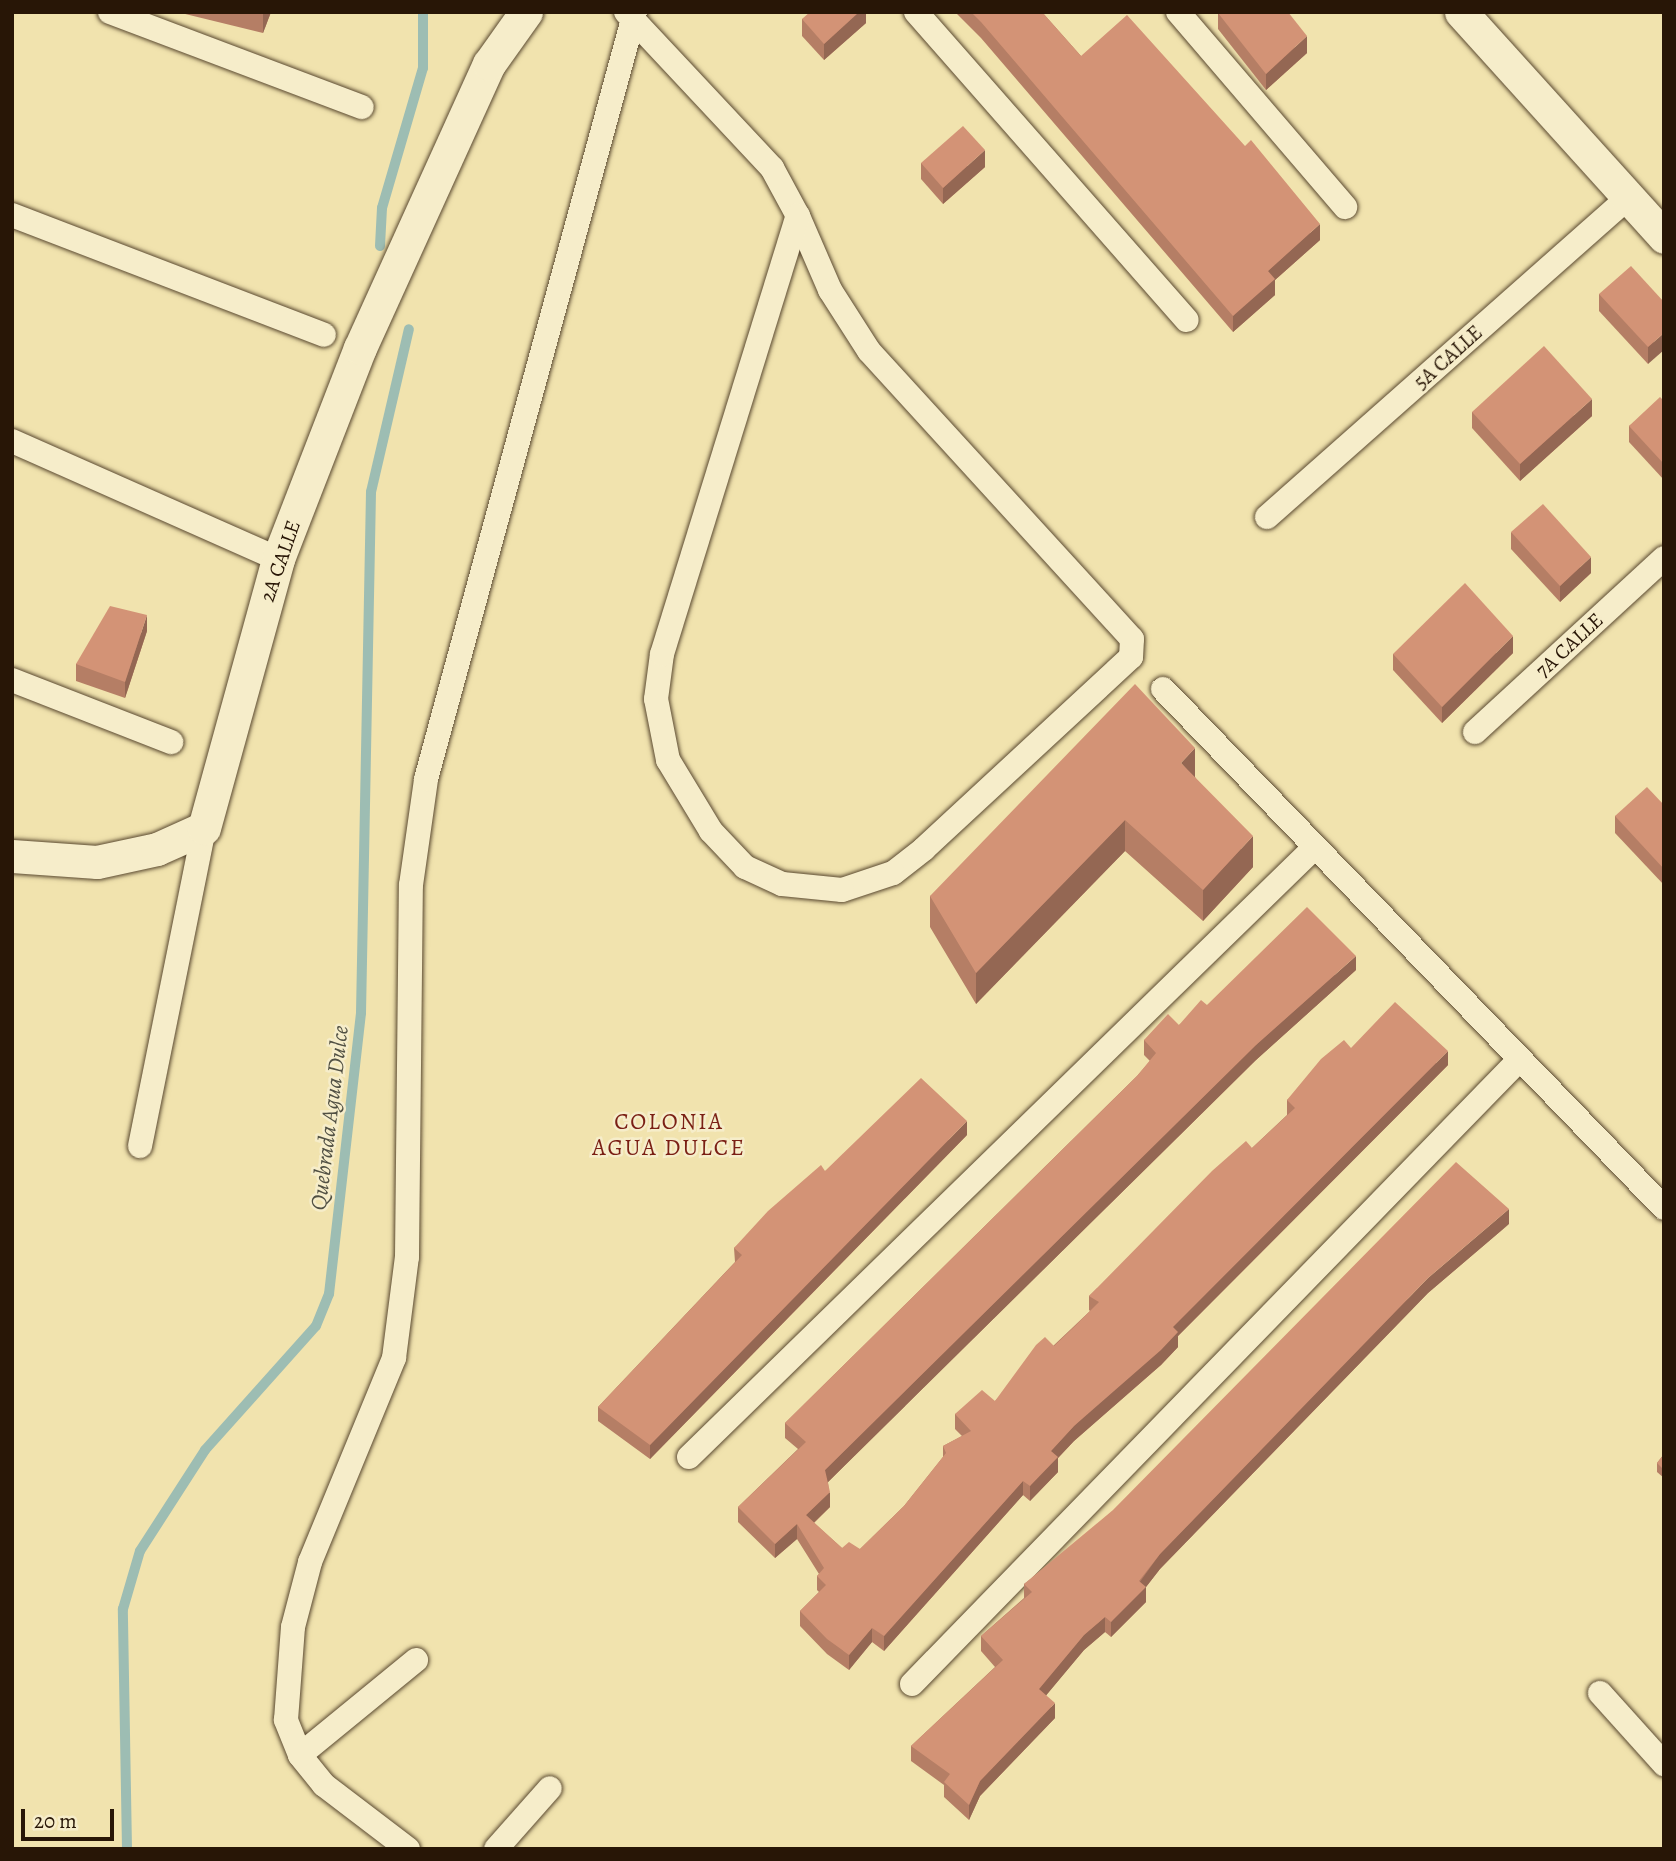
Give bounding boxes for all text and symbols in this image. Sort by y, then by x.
street label: 5A CALLE [1408,320,1488,394]
street label: 2A CALLE [254,517,306,605]
street label: 7A CALLE [1530,607,1608,683]
water label: Quebrada Agua Dulce [305,1024,355,1212]
district label: COLONIA AGUA DULCE [594,1108,744,1162]
scale bar [24,1794,117,1838]
text: 20 m [34,1807,77,1835]

